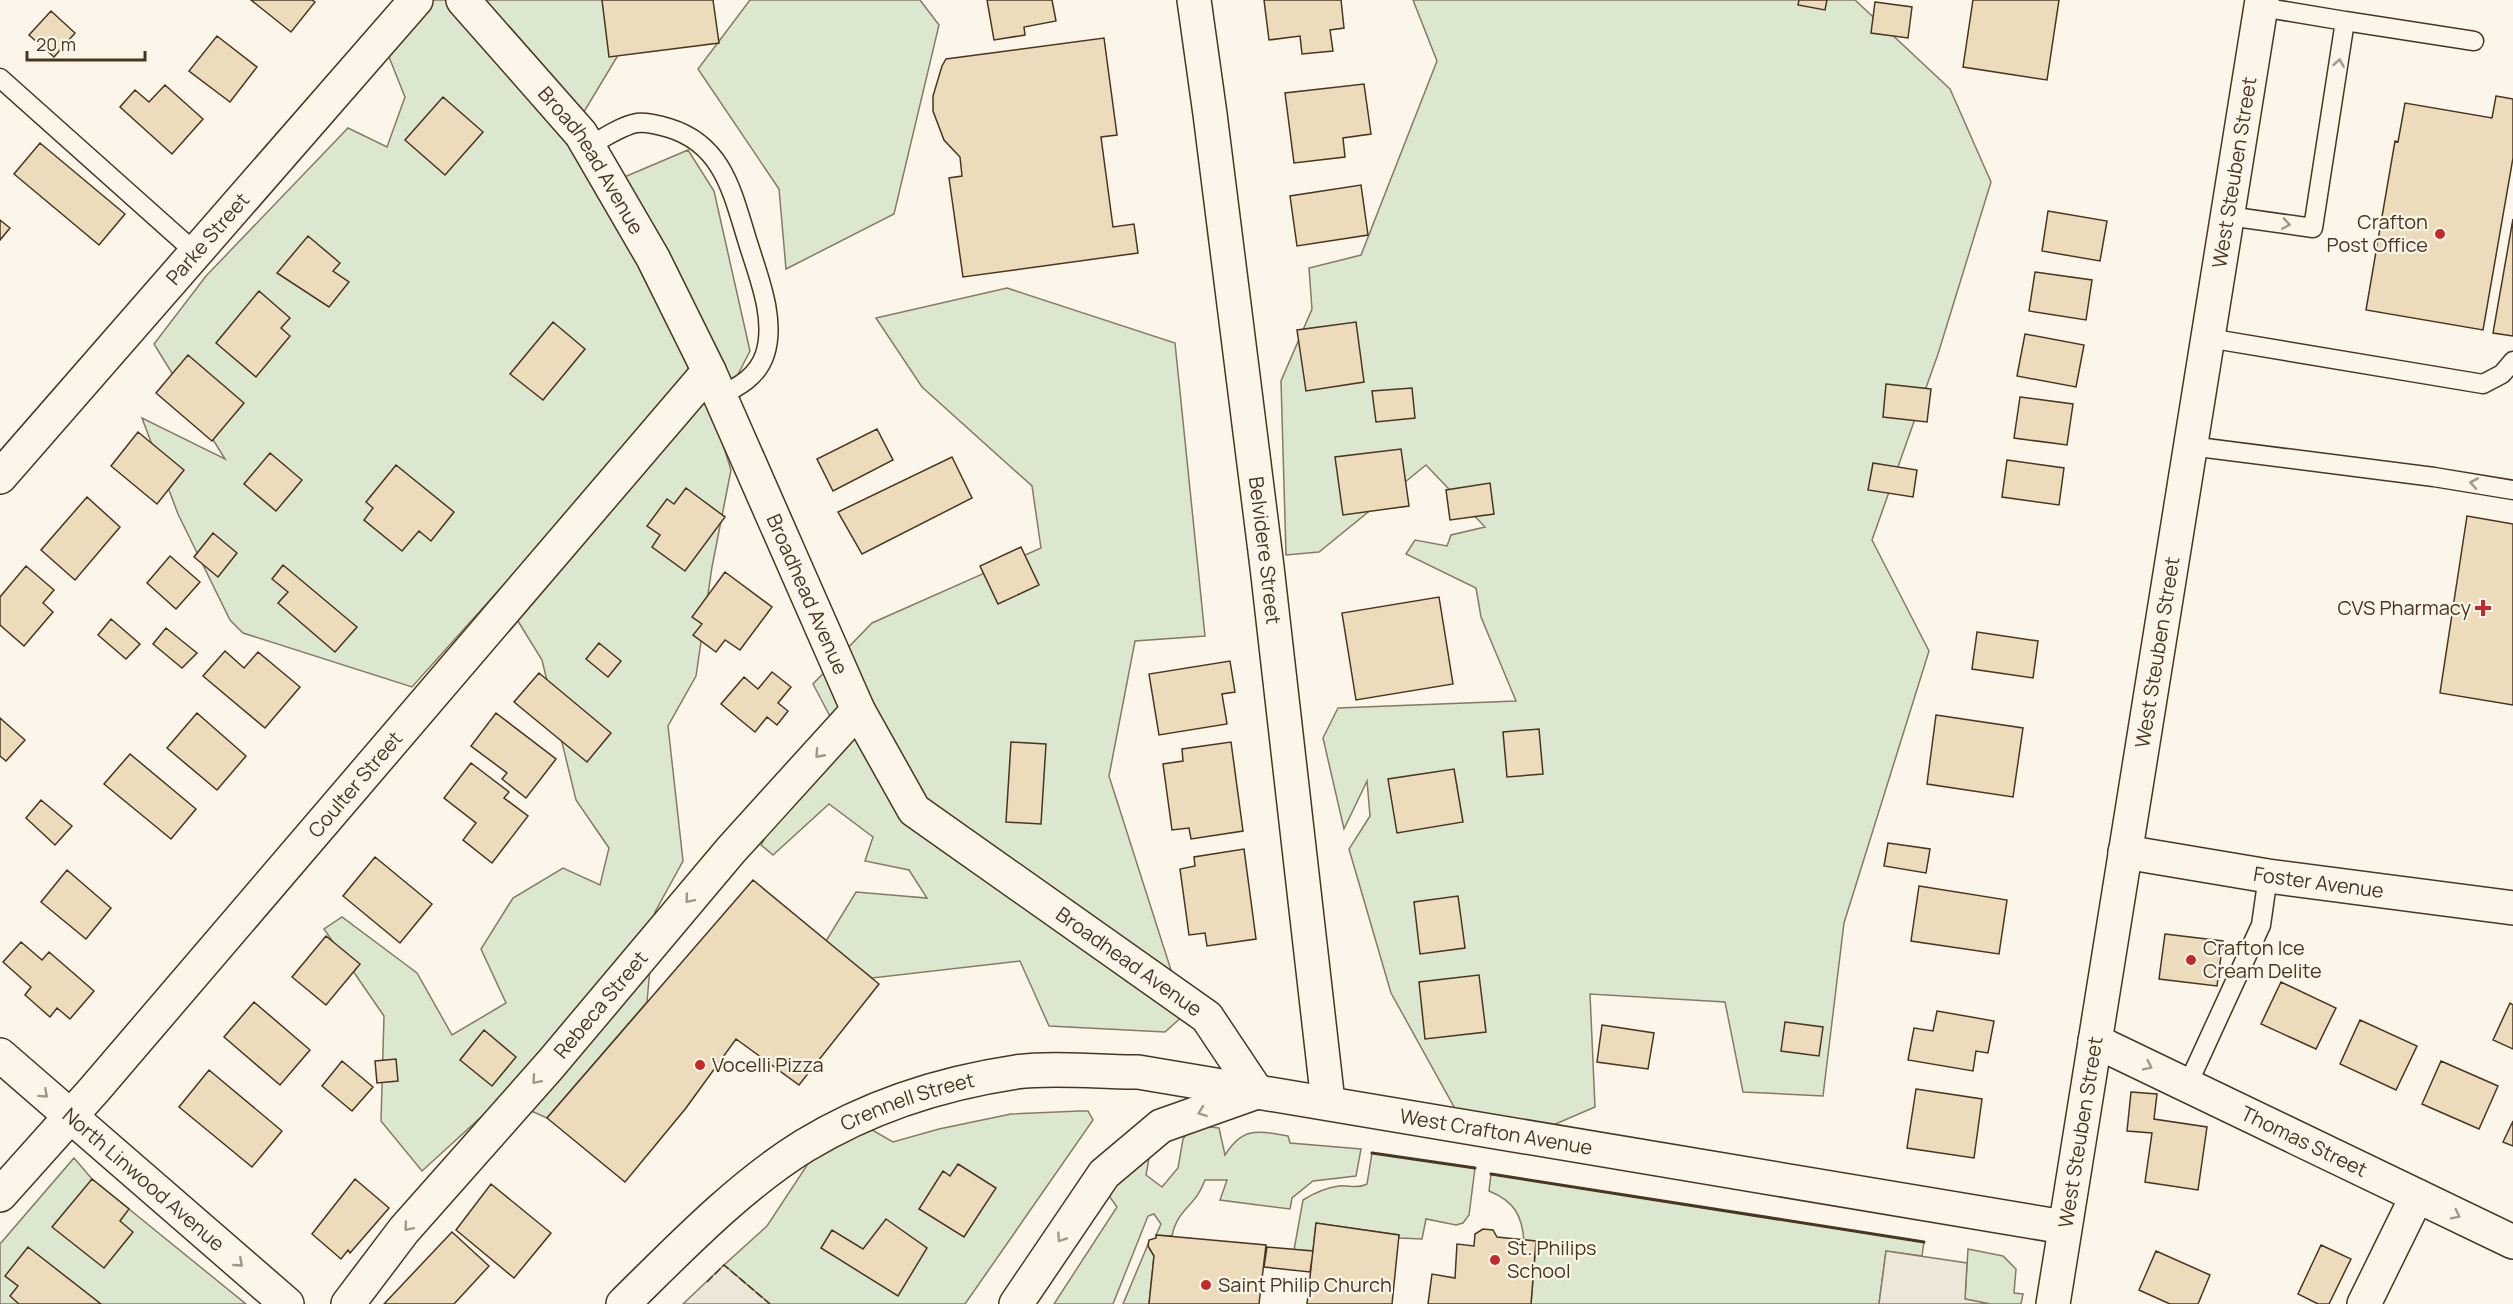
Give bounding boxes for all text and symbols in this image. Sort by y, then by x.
scale bar [27,24,146,62]
text: 20 m [36,32,76,56]
one-way arrow [2332,59,2344,68]
street label: West Steuben Street [2205,75,2262,270]
street label: Broadhead Avenue [532,80,650,239]
street label: Parke Street [160,187,255,290]
place label: Crafton Post Office [2327,208,2428,258]
one-way arrow [2281,218,2290,230]
marker: Crafton Post Office [2433,227,2447,241]
street label: Belvidere Street [1243,475,1287,626]
one-way arrow [2469,478,2478,490]
street label: Broadhead Avenue [760,510,855,679]
street label: West Steuben Street [2128,555,2186,750]
place label: CVS Pharmacy [2338,594,2471,621]
marker: CVS Pharmacy [2476,601,2490,615]
street label: Coulter Street [302,725,408,843]
one-way arrow [815,747,826,757]
street label: Foster Avenue [2252,860,2385,904]
one-way arrow [685,892,696,903]
street label: Broadhead Avenue [1051,900,1208,1022]
place label: Crafton Ice Cream Delite [2203,934,2322,984]
street label: Rebeca Street [547,945,654,1064]
marker: Crafton Ice Cream Delite [2184,953,2198,967]
street label: West Steuben Street [2051,1035,2109,1230]
place label: Vocelli Pizza [712,1051,824,1078]
marker: Vocelli Pizza [693,1058,707,1072]
one-way arrow [2141,1059,2152,1070]
street label: Crennell Street [836,1066,977,1137]
one-way arrow [532,1074,543,1084]
one-way arrow [37,1087,47,1098]
street label: Thomas Street [2237,1099,2372,1183]
street label: North Linwood Avenue [57,1101,231,1257]
street label: West Crafton Avenue [1398,1102,1595,1161]
one-way arrow [1197,1104,1208,1117]
one-way arrow [2449,1207,2460,1219]
one-way arrow [404,1220,415,1231]
one-way arrow [1057,1231,1068,1242]
place label: St. Philips School [1507,1234,1597,1284]
marker: St. Philips School [1488,1253,1502,1267]
one-way arrow [232,1256,243,1267]
place label: Saint Philip Church [1218,1271,1392,1298]
marker: Saint Philip Church [1199,1278,1213,1292]

